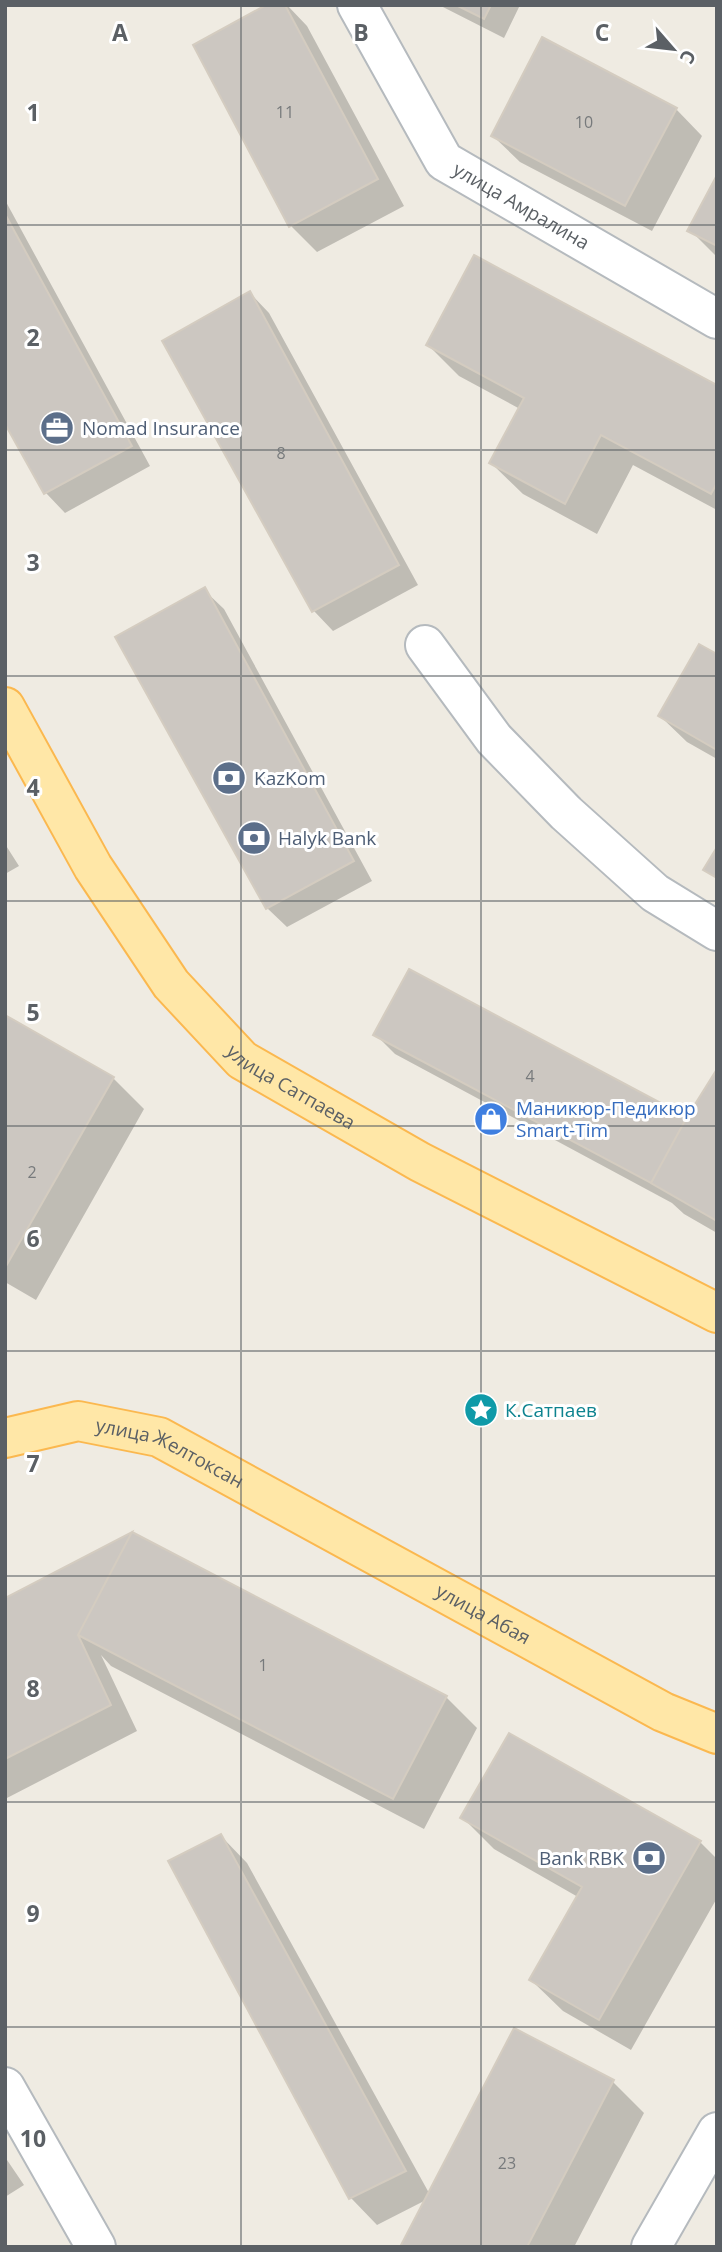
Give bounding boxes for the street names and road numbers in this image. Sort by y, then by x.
street label: улица Амралина [448,156,594,255]
street label: улица Сатпаева [221,1039,360,1135]
street label: улица Желтоксан [93,1412,249,1494]
street label: улица Абая [431,1578,535,1650]

